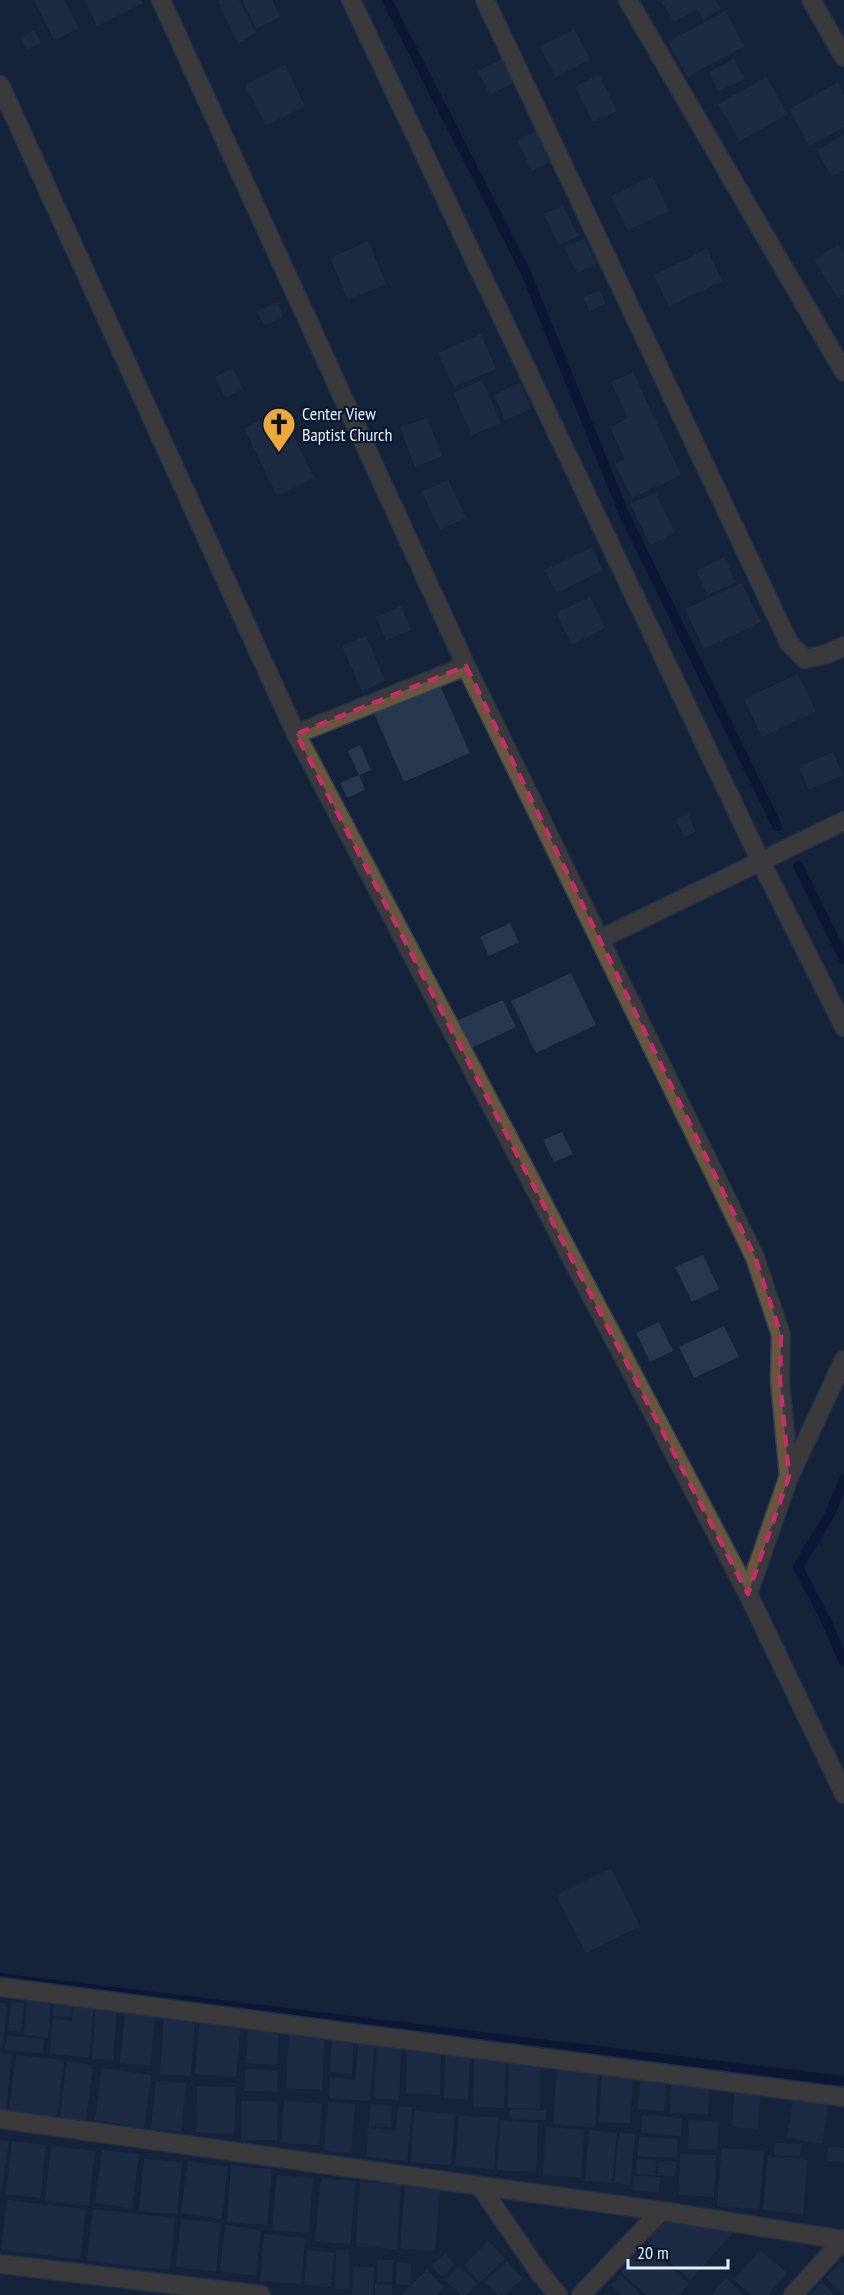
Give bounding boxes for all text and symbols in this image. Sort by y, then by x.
place label: Center View Baptist Church [302,402,392,446]
church icon: Center View Baptist Church [261,406,297,453]
scale bar [628,2232,728,2270]
text: 20 m [637,2241,669,2264]

